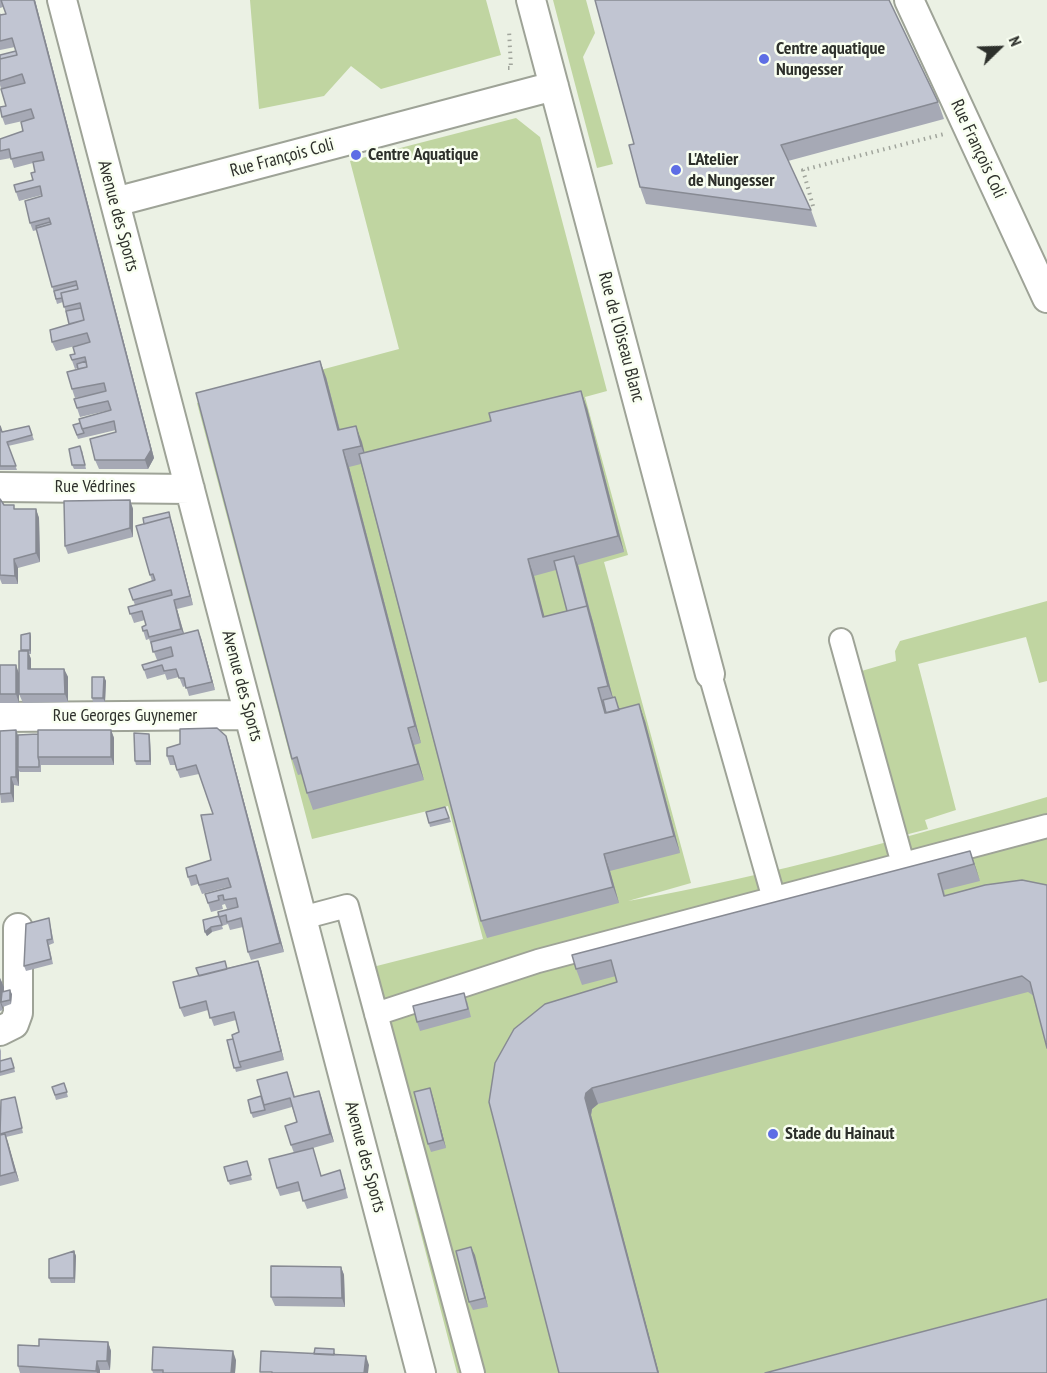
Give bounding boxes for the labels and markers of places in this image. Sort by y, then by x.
place label: Centre aquatique Nungesser [776,38,885,80]
marker: Centre aquatique Nungesser [757,52,771,66]
place label: Centre Aquatique [368,144,479,166]
marker: Centre Aquatique [349,148,363,162]
place label: L'Atelier de Nungesser [688,149,774,192]
marker: L'Atelier de Nungesser [669,163,683,177]
place label: Stade du Hainaut [785,1123,895,1145]
marker: Stade du Hainaut [766,1127,780,1141]

